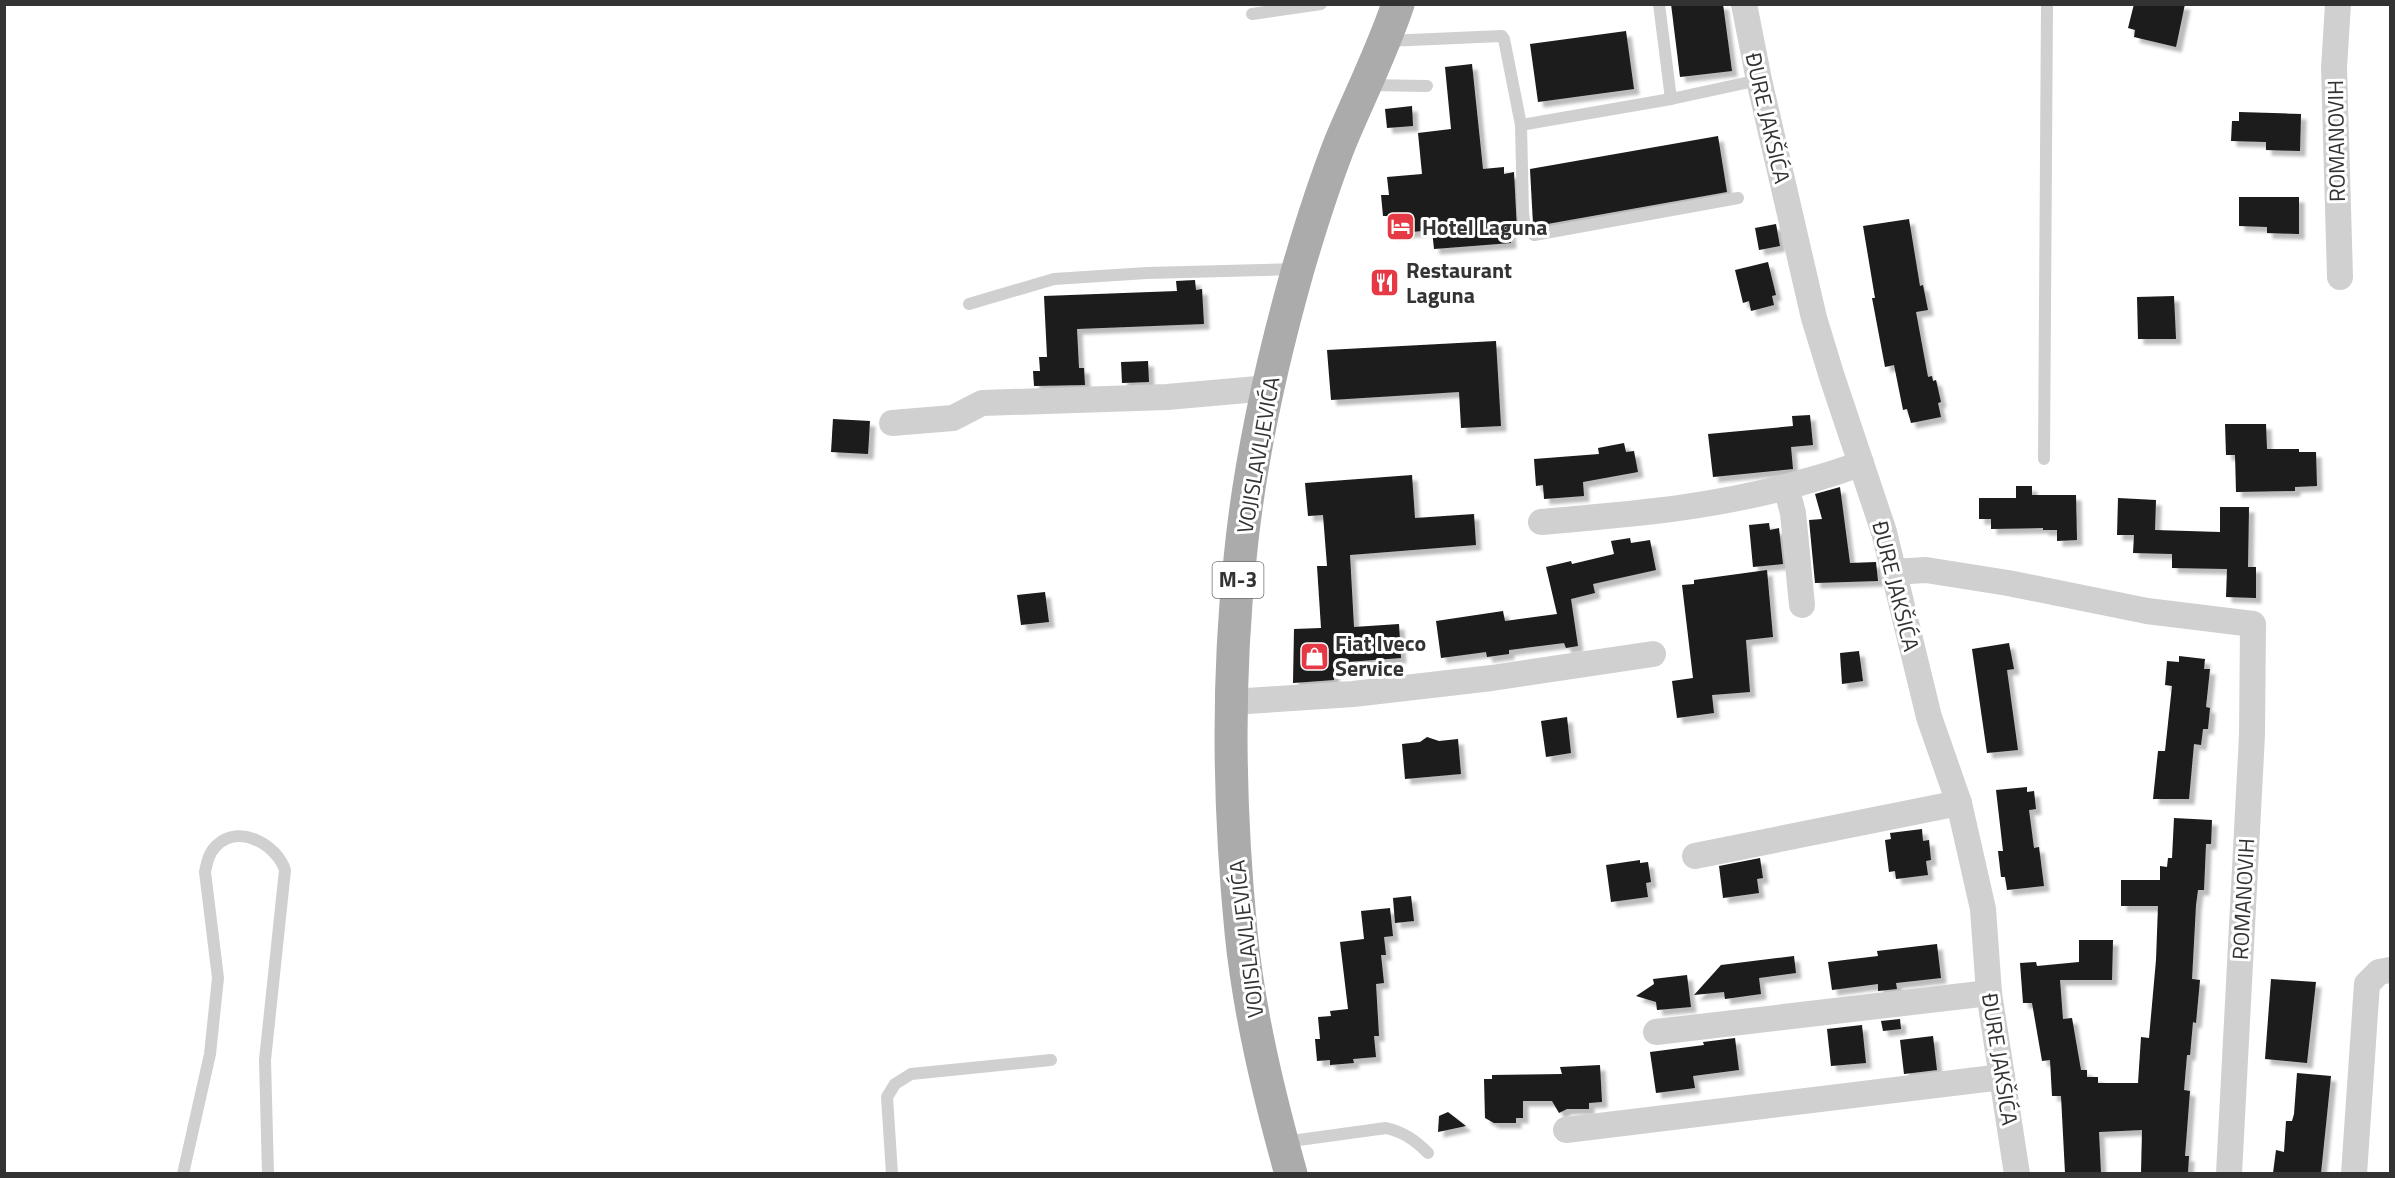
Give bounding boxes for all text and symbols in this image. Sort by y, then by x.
street label: ĐURE JAKŠIĆA [1736,49,1800,187]
street label: ROMANOVIH [2318,80,2354,202]
place label: Hotel Laguna [1422,210,1547,244]
hotel icon: Hotel Laguna [1385,211,1417,243]
place label: Restaurant Laguna [1406,253,1512,312]
restaurant icon: Restaurant Laguna [1369,267,1401,299]
street label: VOJISLAVLJEVIĆA [1227,374,1289,536]
street label: ĐURE JAKŠIĆA [1863,517,1929,655]
road number: M-3 [1212,562,1264,598]
place label: Fiat Iveco Service [1335,626,1426,685]
shop icon: Fiat Iveco Service [1298,640,1330,672]
street label: ROMANOVIH [2223,837,2263,961]
street label: VOJISLAVLJEVIĆA [1219,858,1273,1020]
street label: ĐURE JAKŠIĆA [1973,990,2027,1128]

